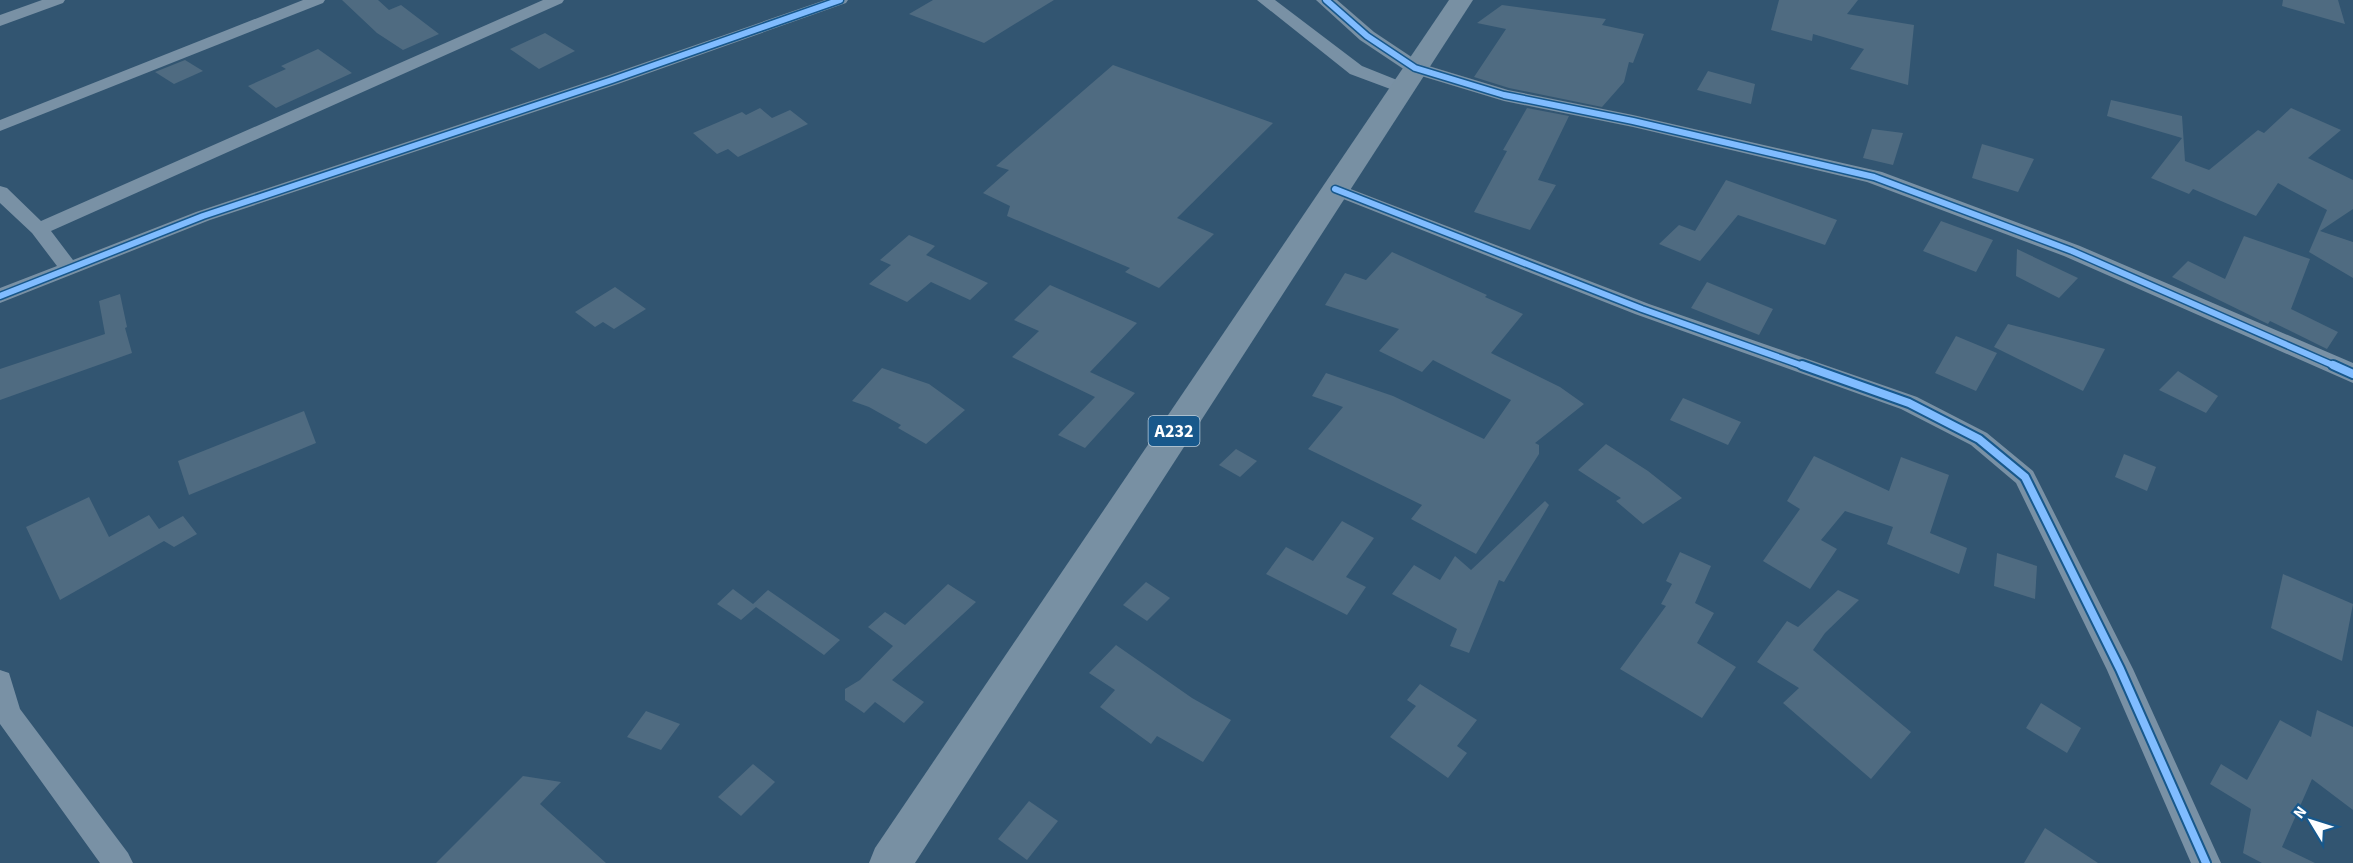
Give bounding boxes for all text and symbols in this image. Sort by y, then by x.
road number: A232 [1148,416,1200,446]
north arrow [2281,791,2341,851]
text: N [2288,801,2312,823]

